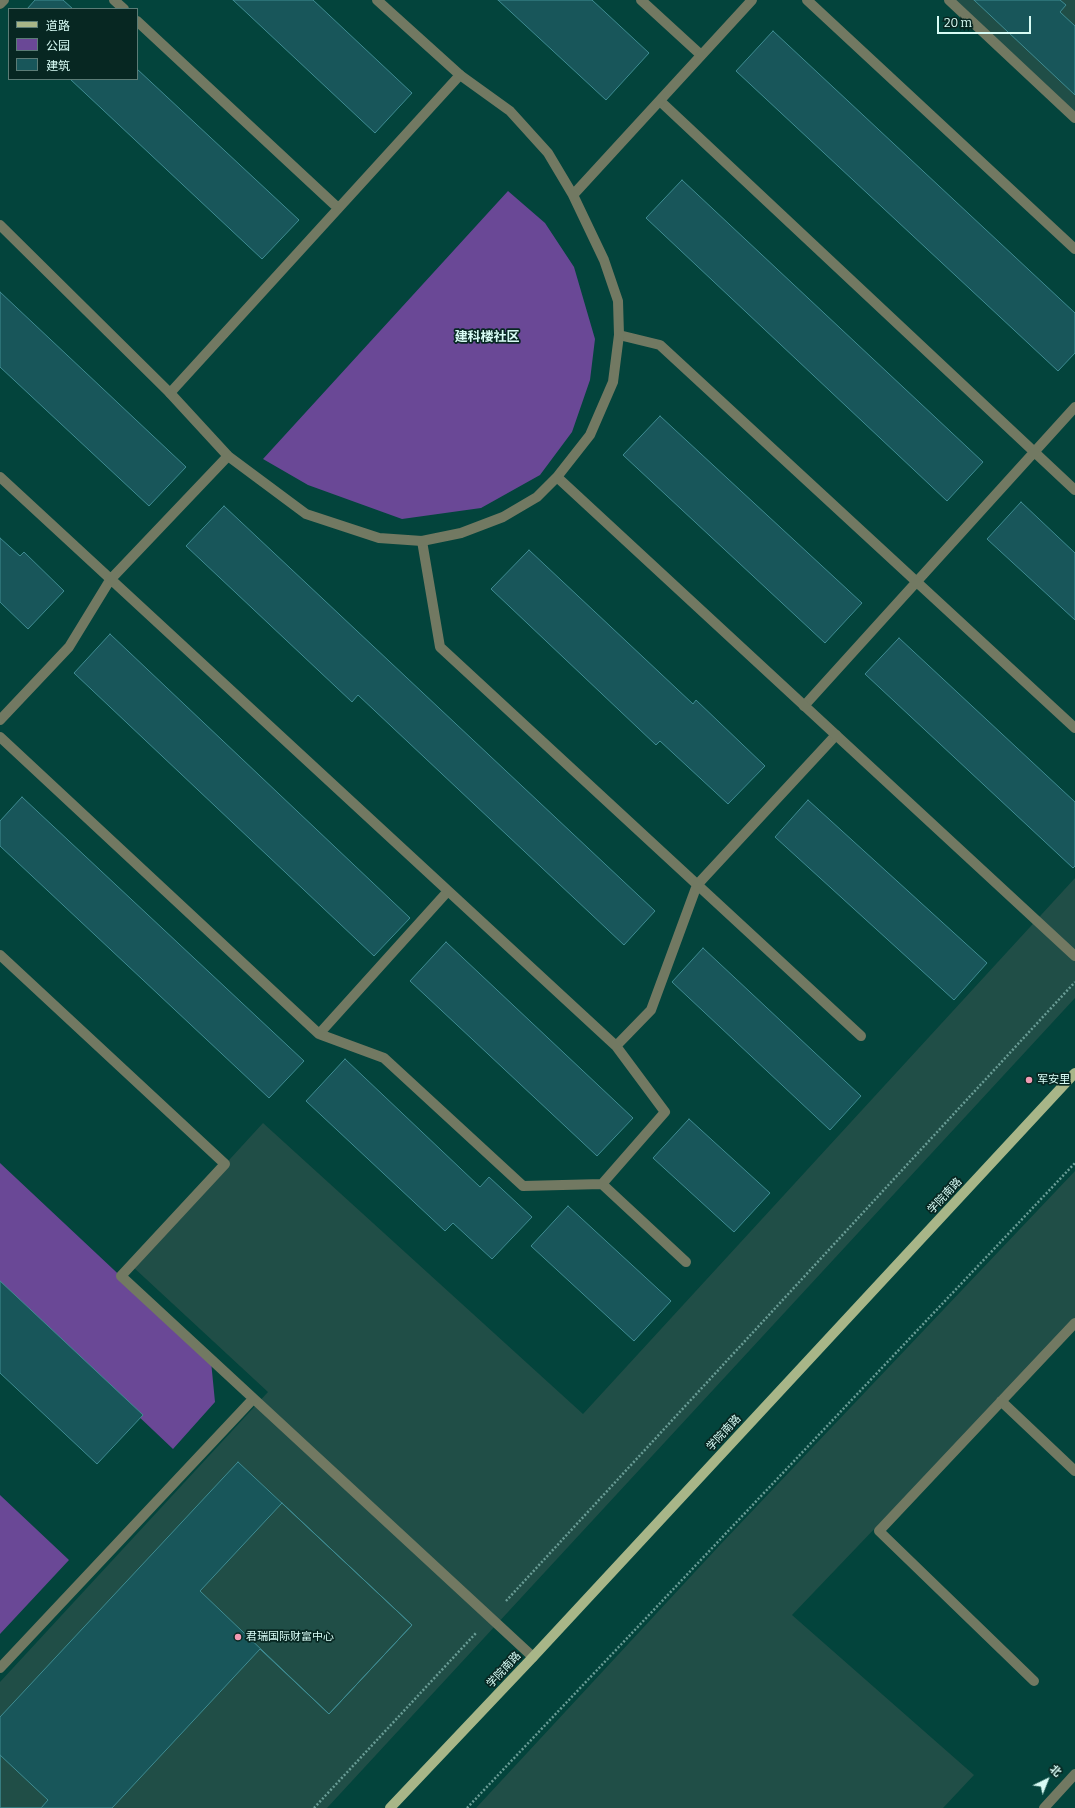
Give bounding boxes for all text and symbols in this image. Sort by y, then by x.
legend [8,8,138,80]
scale bar [939,8,1033,34]
text: 20 m [944,16,972,30]
text: 道路 [46,19,70,33]
text: 公园 [46,39,70,53]
text: 建筑 [46,59,70,73]
district label: 建科楼社区 [455,329,519,345]
place label: 军安里 [1037,1073,1070,1087]
marker: 军安里 [1024,1075,1034,1085]
street label: 学院南路 [925,1175,965,1217]
street label: 学院南路 [704,1412,744,1454]
place label: 君瑞国际财富中心 [246,1630,334,1644]
marker: 君瑞国际财富中心 [233,1632,243,1642]
street label: 学院南路 [484,1649,524,1691]
north arrow [1027,1760,1067,1800]
text: 北 [1047,1762,1064,1779]

